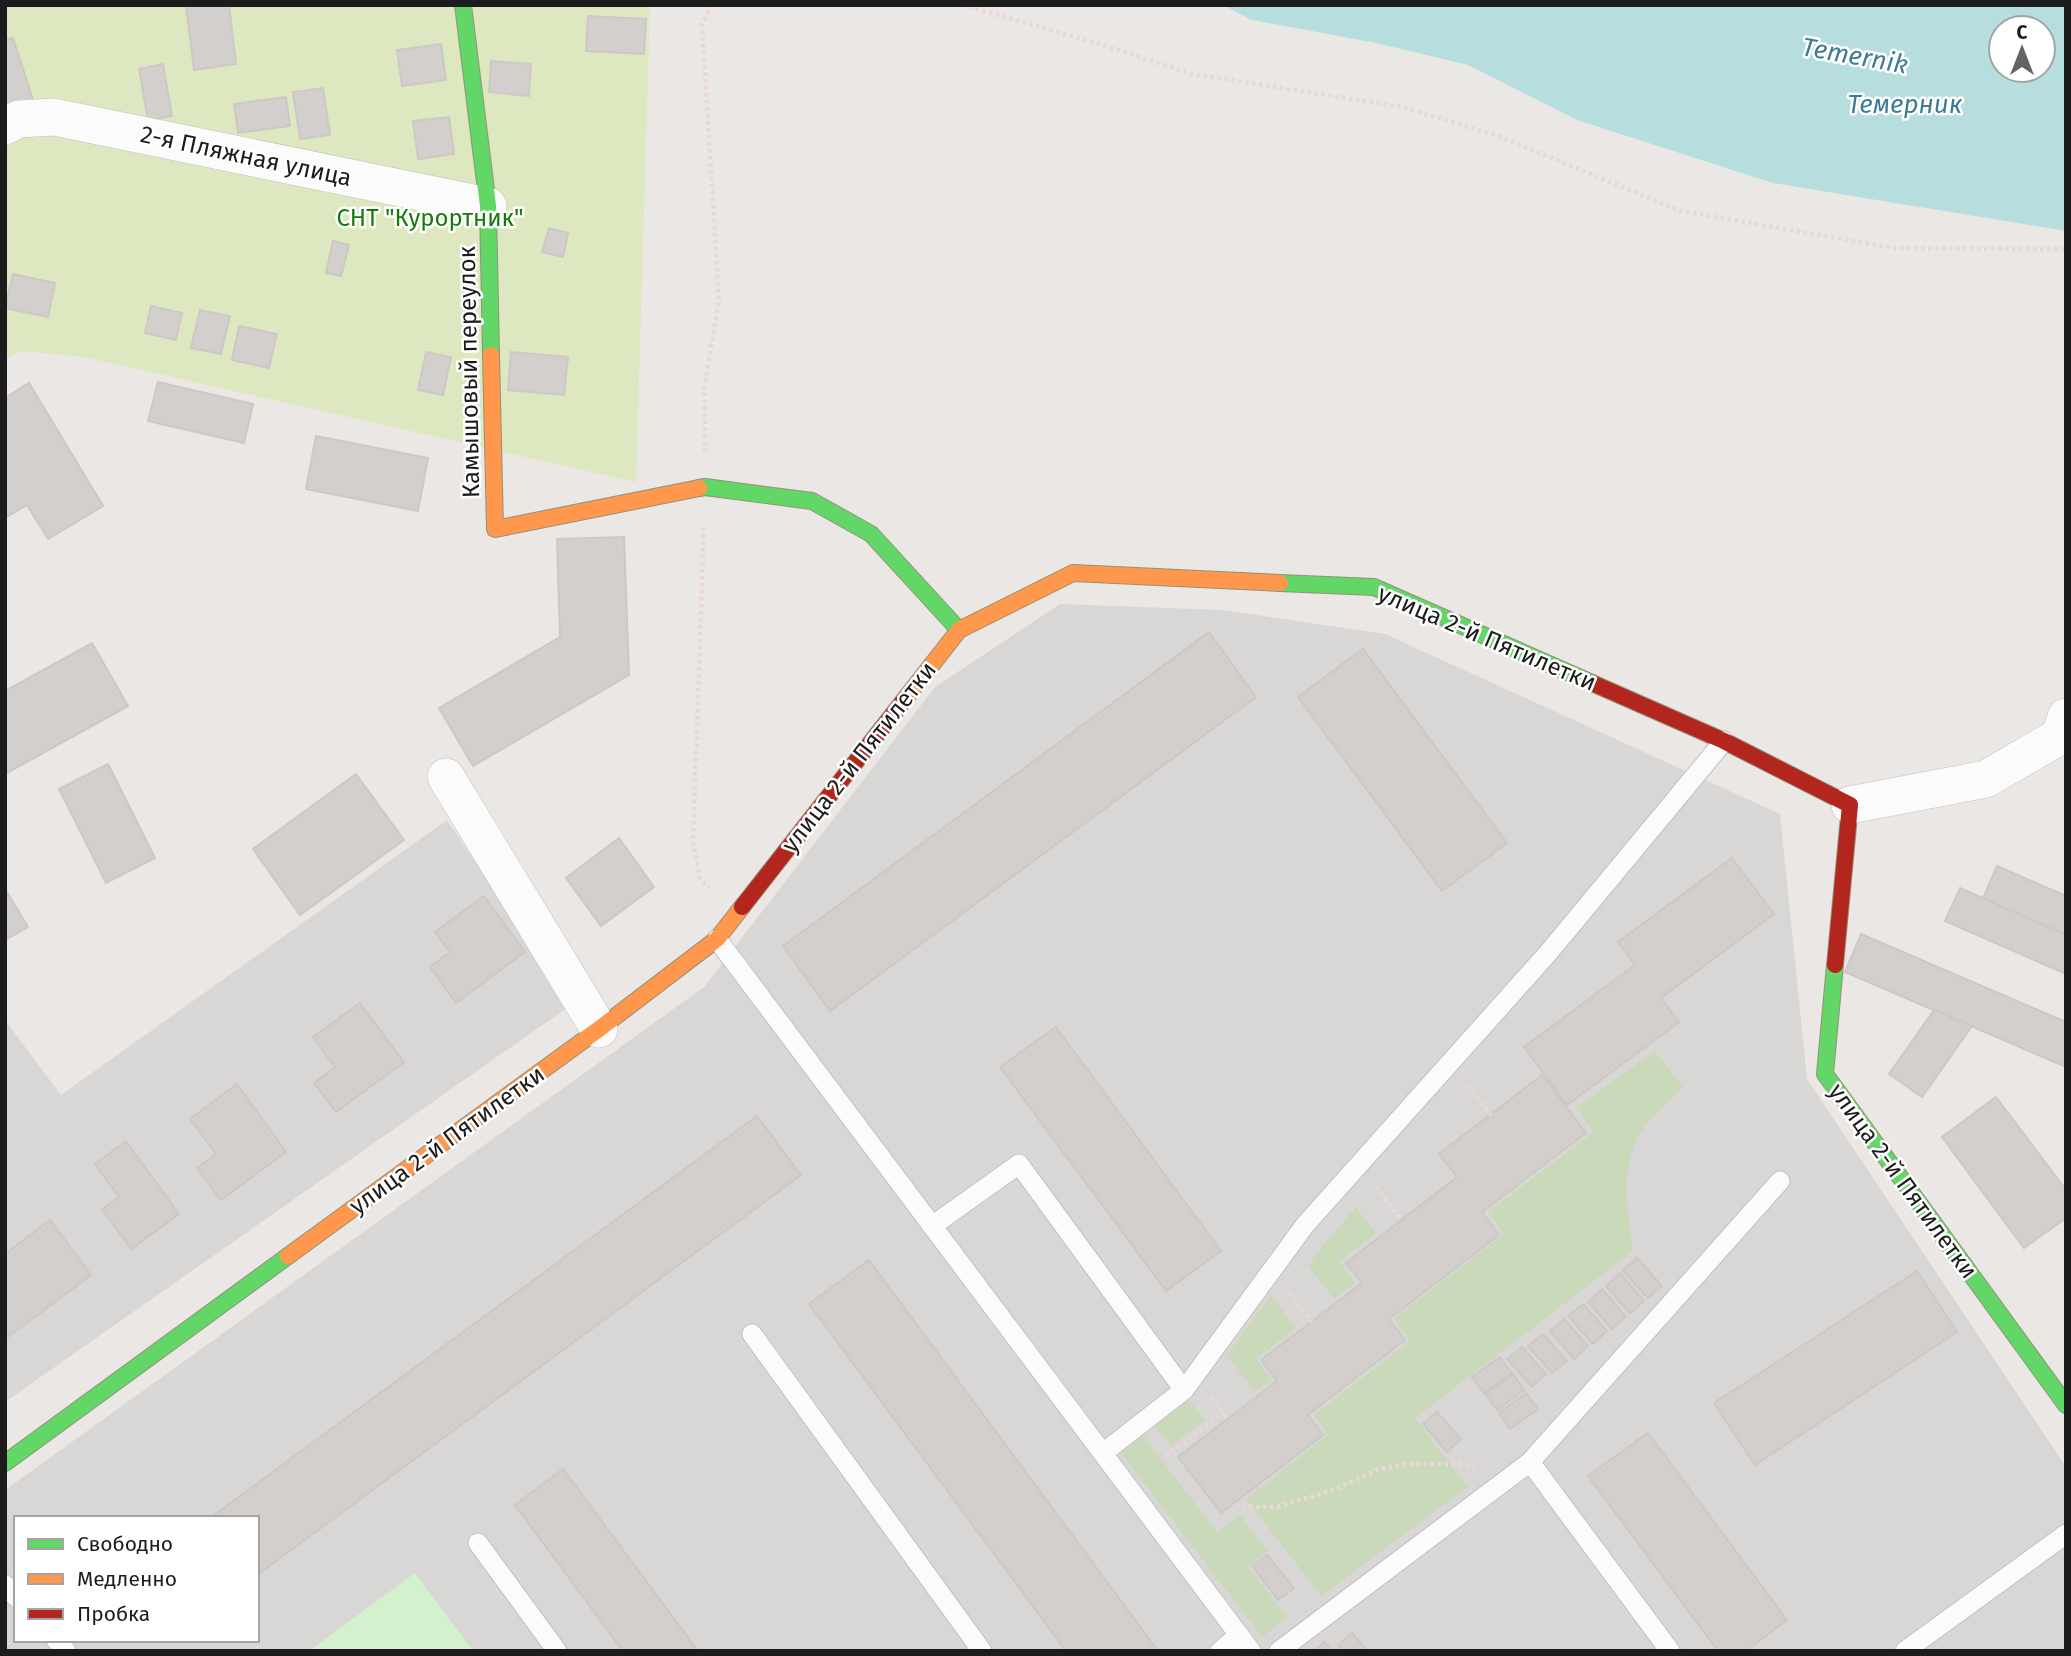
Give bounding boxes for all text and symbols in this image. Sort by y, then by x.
north arrow [1987,14,2057,84]
text: С [2017,21,2028,44]
water label: Temernik [1800,31,1910,81]
water label: Темерник [1847,89,1963,120]
street label: 2-я Пляжная улица [138,120,354,192]
park label: СНТ "Курортник" [336,204,524,232]
street label: Камышовый переулок [453,245,485,498]
street label: улица 2-й Пятилетки [1374,579,1600,697]
street label: улица 2-й Пятилетки [776,656,942,858]
street label: улица 2-й Пятилетки [344,1060,550,1220]
street label: улица 2-й Пятилетки [1823,1078,1983,1284]
legend [14,1516,259,1642]
text: Свободно [77,1531,173,1557]
text: Медленно [77,1566,177,1592]
text: Пробка [77,1601,150,1627]

